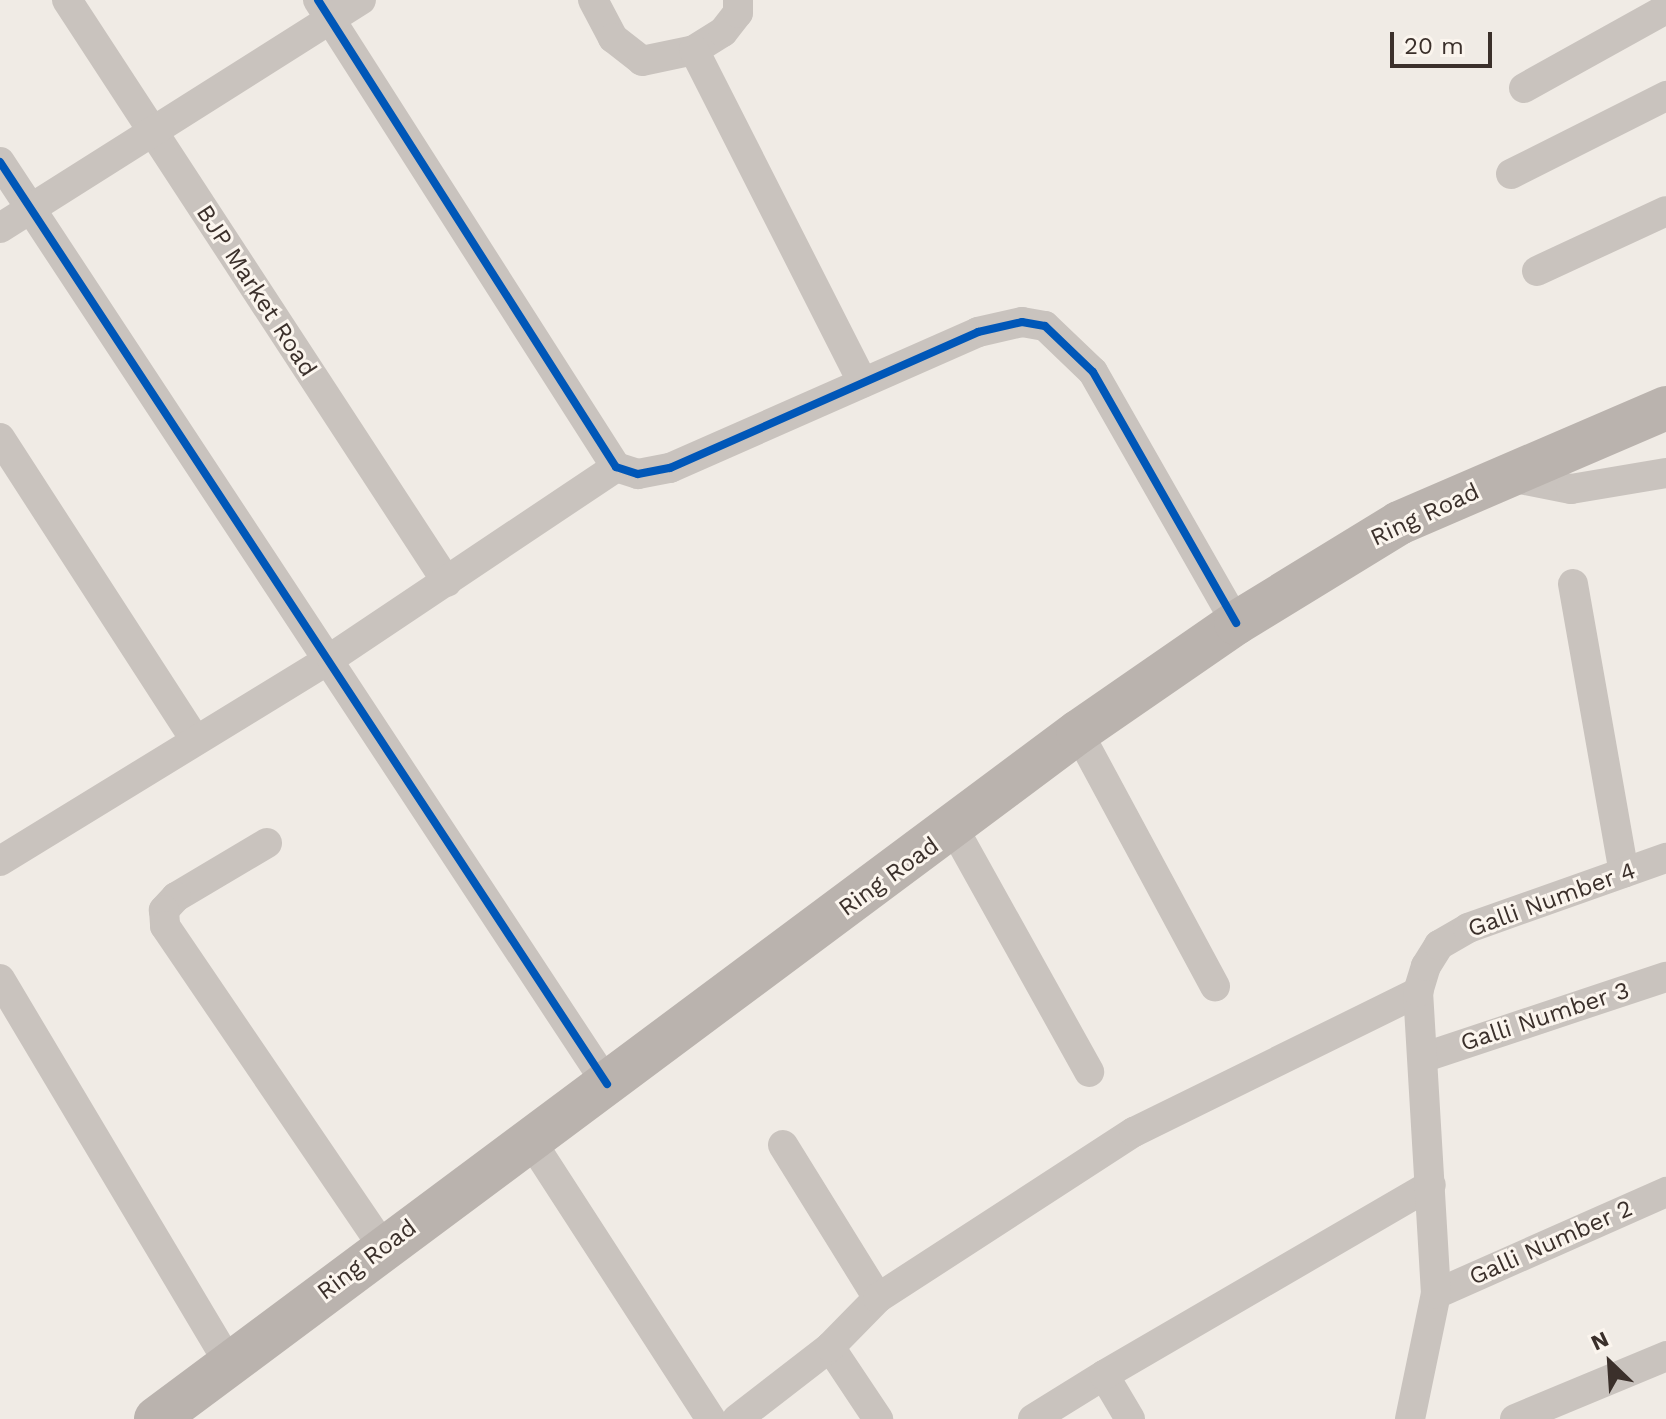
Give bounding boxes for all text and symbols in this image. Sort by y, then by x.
scale bar [1394,16,1496,66]
text: 20 m [1404,32,1464,60]
street label: BJP Market Road [190,200,322,382]
street label: Ring Road [1366,477,1484,553]
street label: Ring Road [833,831,945,923]
street label: Galli Number 4 [1464,856,1640,944]
street label: Galli Number 3 [1457,976,1633,1058]
street label: Galli Number 2 [1465,1194,1637,1292]
street label: Ring Road [312,1213,422,1307]
north arrow [1570,1323,1650,1403]
text: N [1587,1326,1612,1356]

